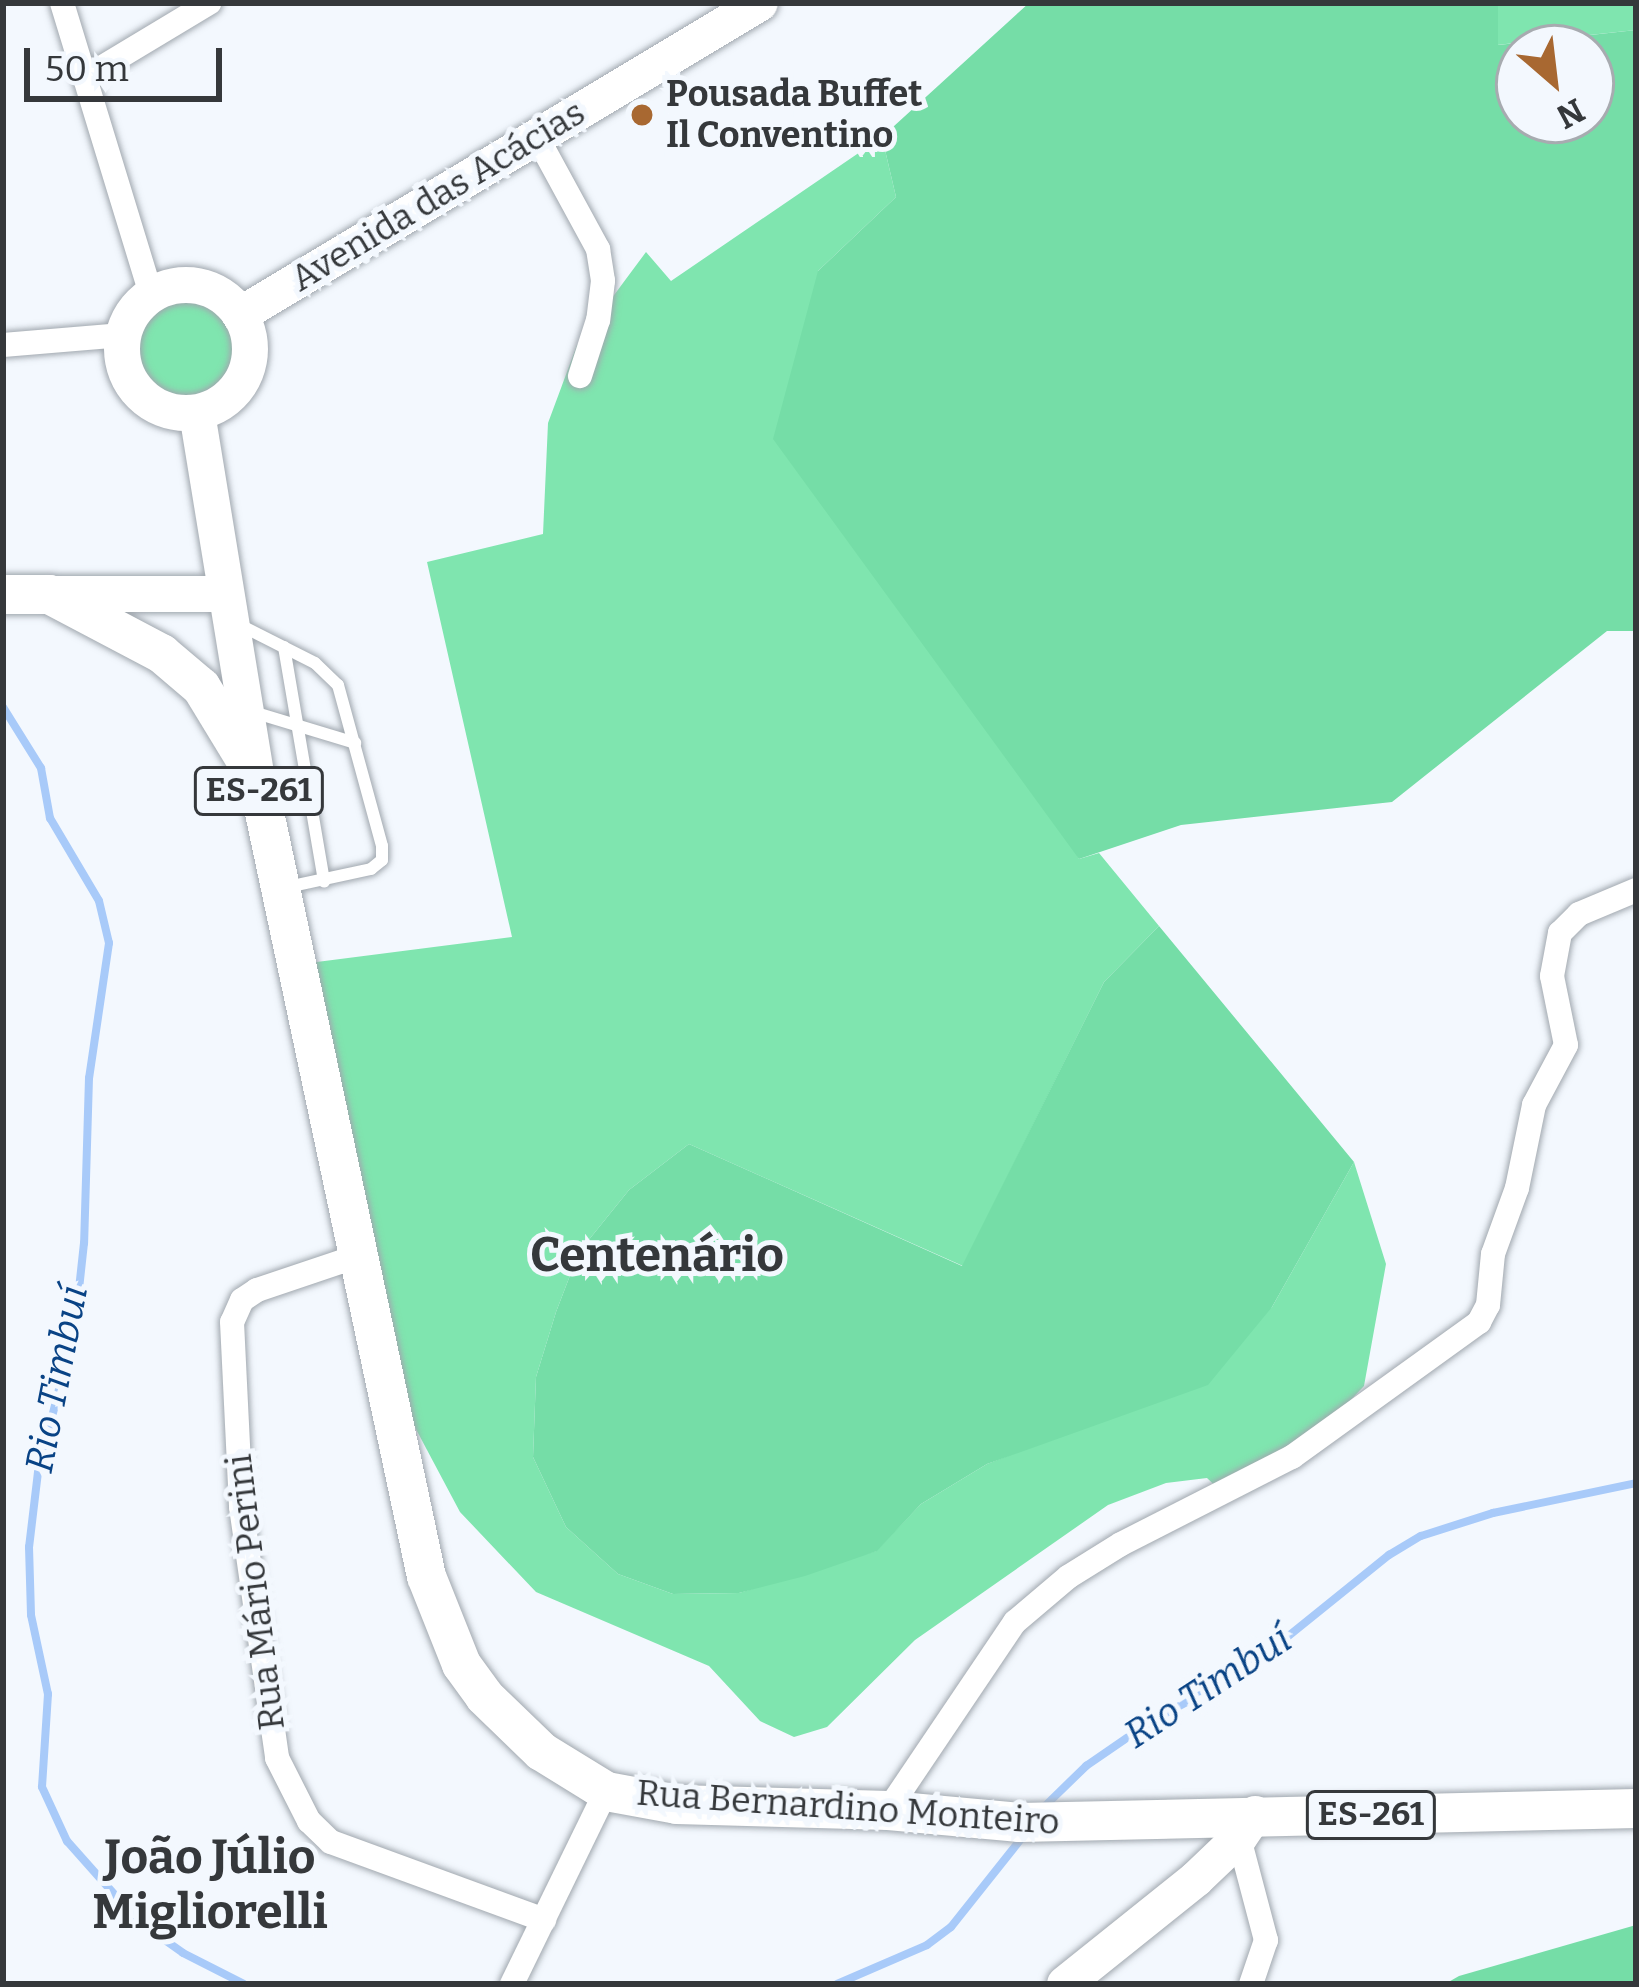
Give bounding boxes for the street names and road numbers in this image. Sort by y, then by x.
street label: Avenida das Acácias [283,91,593,301]
road number: ES-261 [193,764,325,818]
street label: Rua Mário Perini [218,1452,294,1732]
street label: Rua Bernardino Monteiro [635,1772,1061,1844]
road number: ES-261 [1305,1788,1437,1842]

